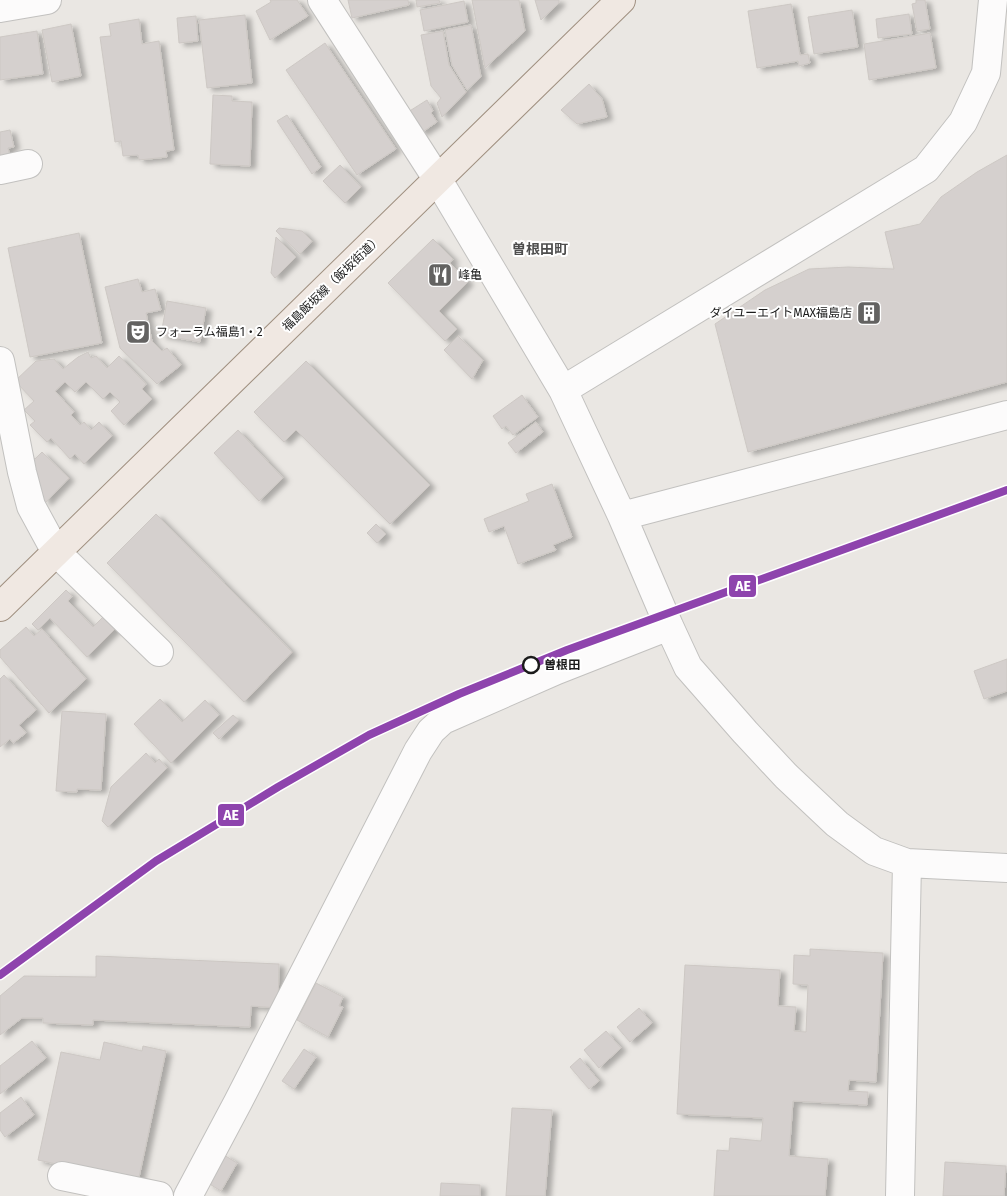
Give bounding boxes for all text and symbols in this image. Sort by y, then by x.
street label: 福島飯坂線（飯坂街道） [280,232,384,334]
district label: 曽根田町 [512,241,568,258]
restaurant icon: 峰亀 [427,262,453,288]
place label: 峰亀 [458,268,482,282]
building icon: ダイユーエイトMAX福島店 [856,300,882,326]
place label: ダイユーエイトMAX福島店 [710,306,852,320]
theatre icon: フォーラム福島1・2 [125,319,151,345]
place label: フォーラム福島1・2 [156,325,263,339]
line badge: AE [728,574,757,598]
text: AE [734,578,751,595]
marker: 曽根田 [522,656,540,674]
place label: 曽根田 [544,658,580,672]
line badge: AE [217,803,245,827]
text: AE [222,807,239,824]

